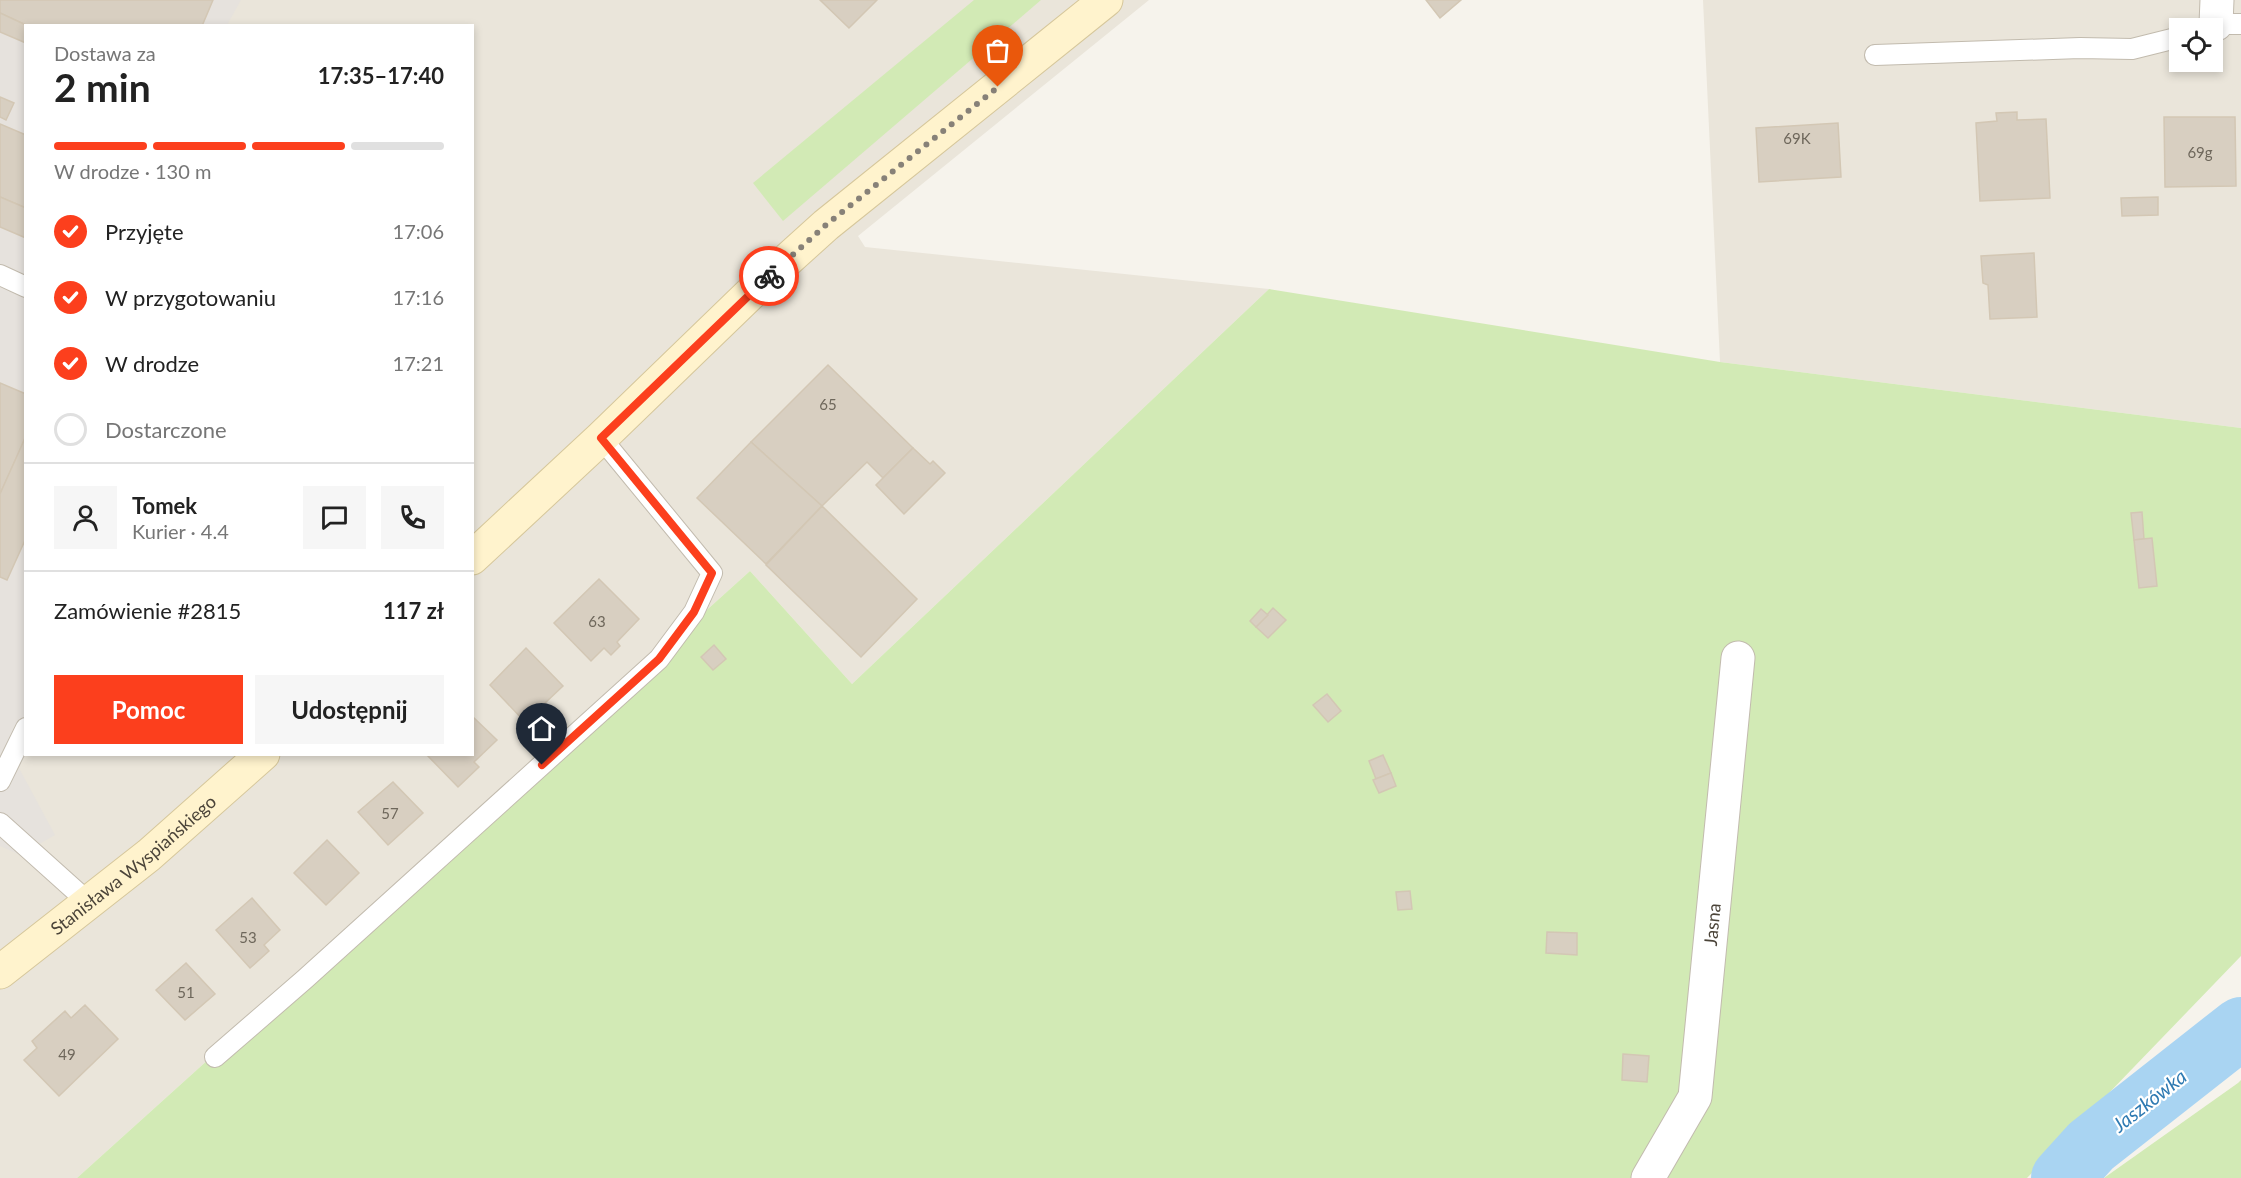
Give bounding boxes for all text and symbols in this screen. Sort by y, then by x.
map controls [2169,18,2223,72]
button: locate [2169,18,2223,72]
pin [972,25,1023,87]
icon: bag [981,34,1014,67]
text: Dostawa za [54,41,156,65]
text: 17:35–17:40 [318,62,444,89]
text: 2 min [54,64,151,110]
house number: 69K [1783,129,1811,147]
house number: 69g [2187,143,2213,161]
text: W drodze · 130 m [54,159,211,183]
icon: check [54,215,87,248]
text: Przyjęte [105,218,184,245]
text: 17:06 [393,219,444,243]
courier [739,246,799,306]
icon: bike [753,260,786,293]
icon: check [54,281,87,314]
text: W przygotowaniu [105,284,276,311]
text: 17:16 [393,285,444,309]
icon: check [54,347,87,380]
text: W drodze [105,350,199,377]
text: 17:21 [393,351,444,375]
house number: 65 [819,395,837,413]
text: Dostarczone [105,416,227,443]
button: person [54,486,117,549]
button: chat [303,486,366,549]
button: phone [381,486,444,549]
text: Tomek [132,492,197,519]
text: Kurier · 4.4 [132,519,229,543]
text: Zamówienie #2815 [54,597,241,624]
text: 117 zł [383,597,444,624]
house number: 63 [588,612,606,630]
button: Pomoc [54,675,243,744]
button: Udostępnij [255,675,444,744]
pin [516,703,567,765]
icon: home [525,712,558,745]
street label: Stanisława Wyspiańskiego [46,790,220,939]
house number: 57 [381,804,399,822]
street label: Jasna [1699,902,1725,947]
house number: 53 [239,928,257,946]
house number: 51 [177,983,195,1001]
house number: 49 [58,1045,76,1063]
water label: Jaszkówka [2106,1064,2191,1137]

